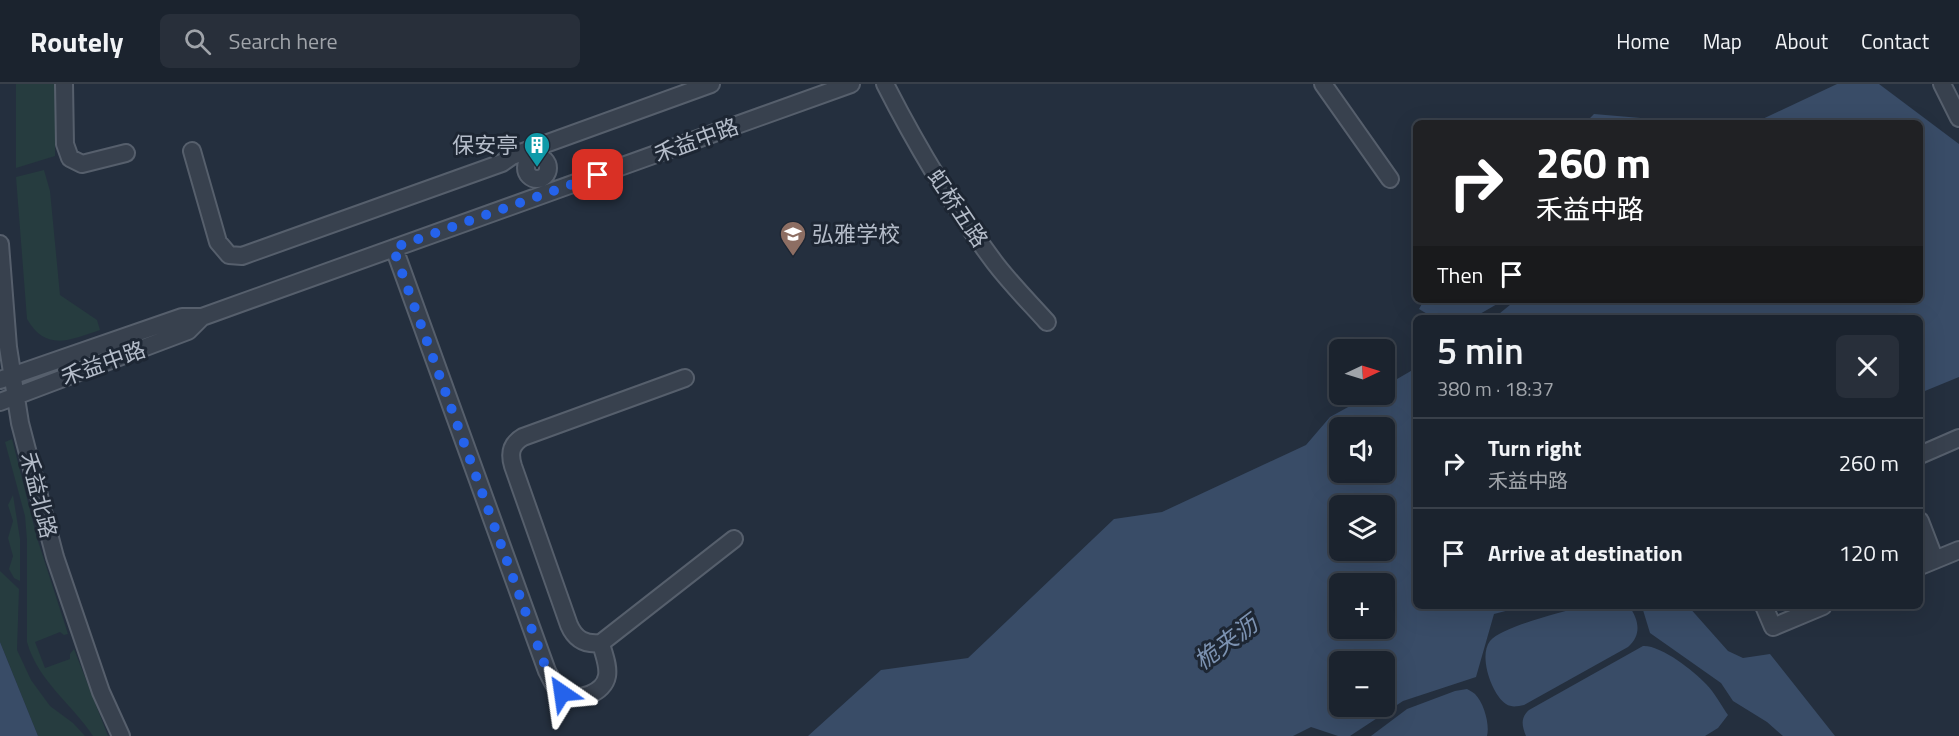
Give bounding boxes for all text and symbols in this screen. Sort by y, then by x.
search box [160,14,580,68]
text: Routely [30,20,124,63]
text: Search here [229,24,338,58]
icon: search [181,25,214,58]
text: Home [1616,25,1670,57]
text: Map [1703,25,1742,57]
text: About [1775,25,1828,57]
text: Contact [1861,25,1929,57]
street label: 禾益中路 [649,109,743,171]
place label: 保安亭 [452,128,518,162]
building icon: 保安亭 [522,130,552,168]
text: 260 m [1536,130,1651,194]
icon: right [1437,144,1515,222]
pin [572,149,623,200]
icon: arrive [581,158,614,191]
street label: 虹桥五路 [919,162,997,254]
text: 禾益中路 [1536,188,1644,229]
place label: 弘雅学校 [812,217,900,251]
school or university icon: 弘雅学校 [778,219,808,257]
text: Then [1437,258,1483,292]
icon: arrive [1495,258,1528,291]
text: 5 min [1437,323,1524,378]
street label: 禾益中路 [56,332,150,394]
button: close [1836,335,1899,398]
north arrow [1329,339,1395,405]
map controls [1329,339,1395,717]
text: 380 m · 18:37 [1437,373,1554,404]
button: sound [1329,417,1395,483]
text: Turn right [1488,431,1582,465]
text: 260 m [1839,446,1899,480]
icon: right [1437,447,1470,480]
street label: 禾益北路 [12,448,66,542]
text: 禾益中路 [1488,465,1568,496]
button: layers [1329,495,1395,561]
text: Arrive at destination [1488,536,1683,570]
text: 120 m [1839,536,1899,570]
icon: arrive [1437,537,1470,570]
button: + [1329,573,1395,639]
water label: 桅夹沥 [1186,604,1268,678]
button: − [1329,651,1395,717]
position arrow [530,661,594,725]

